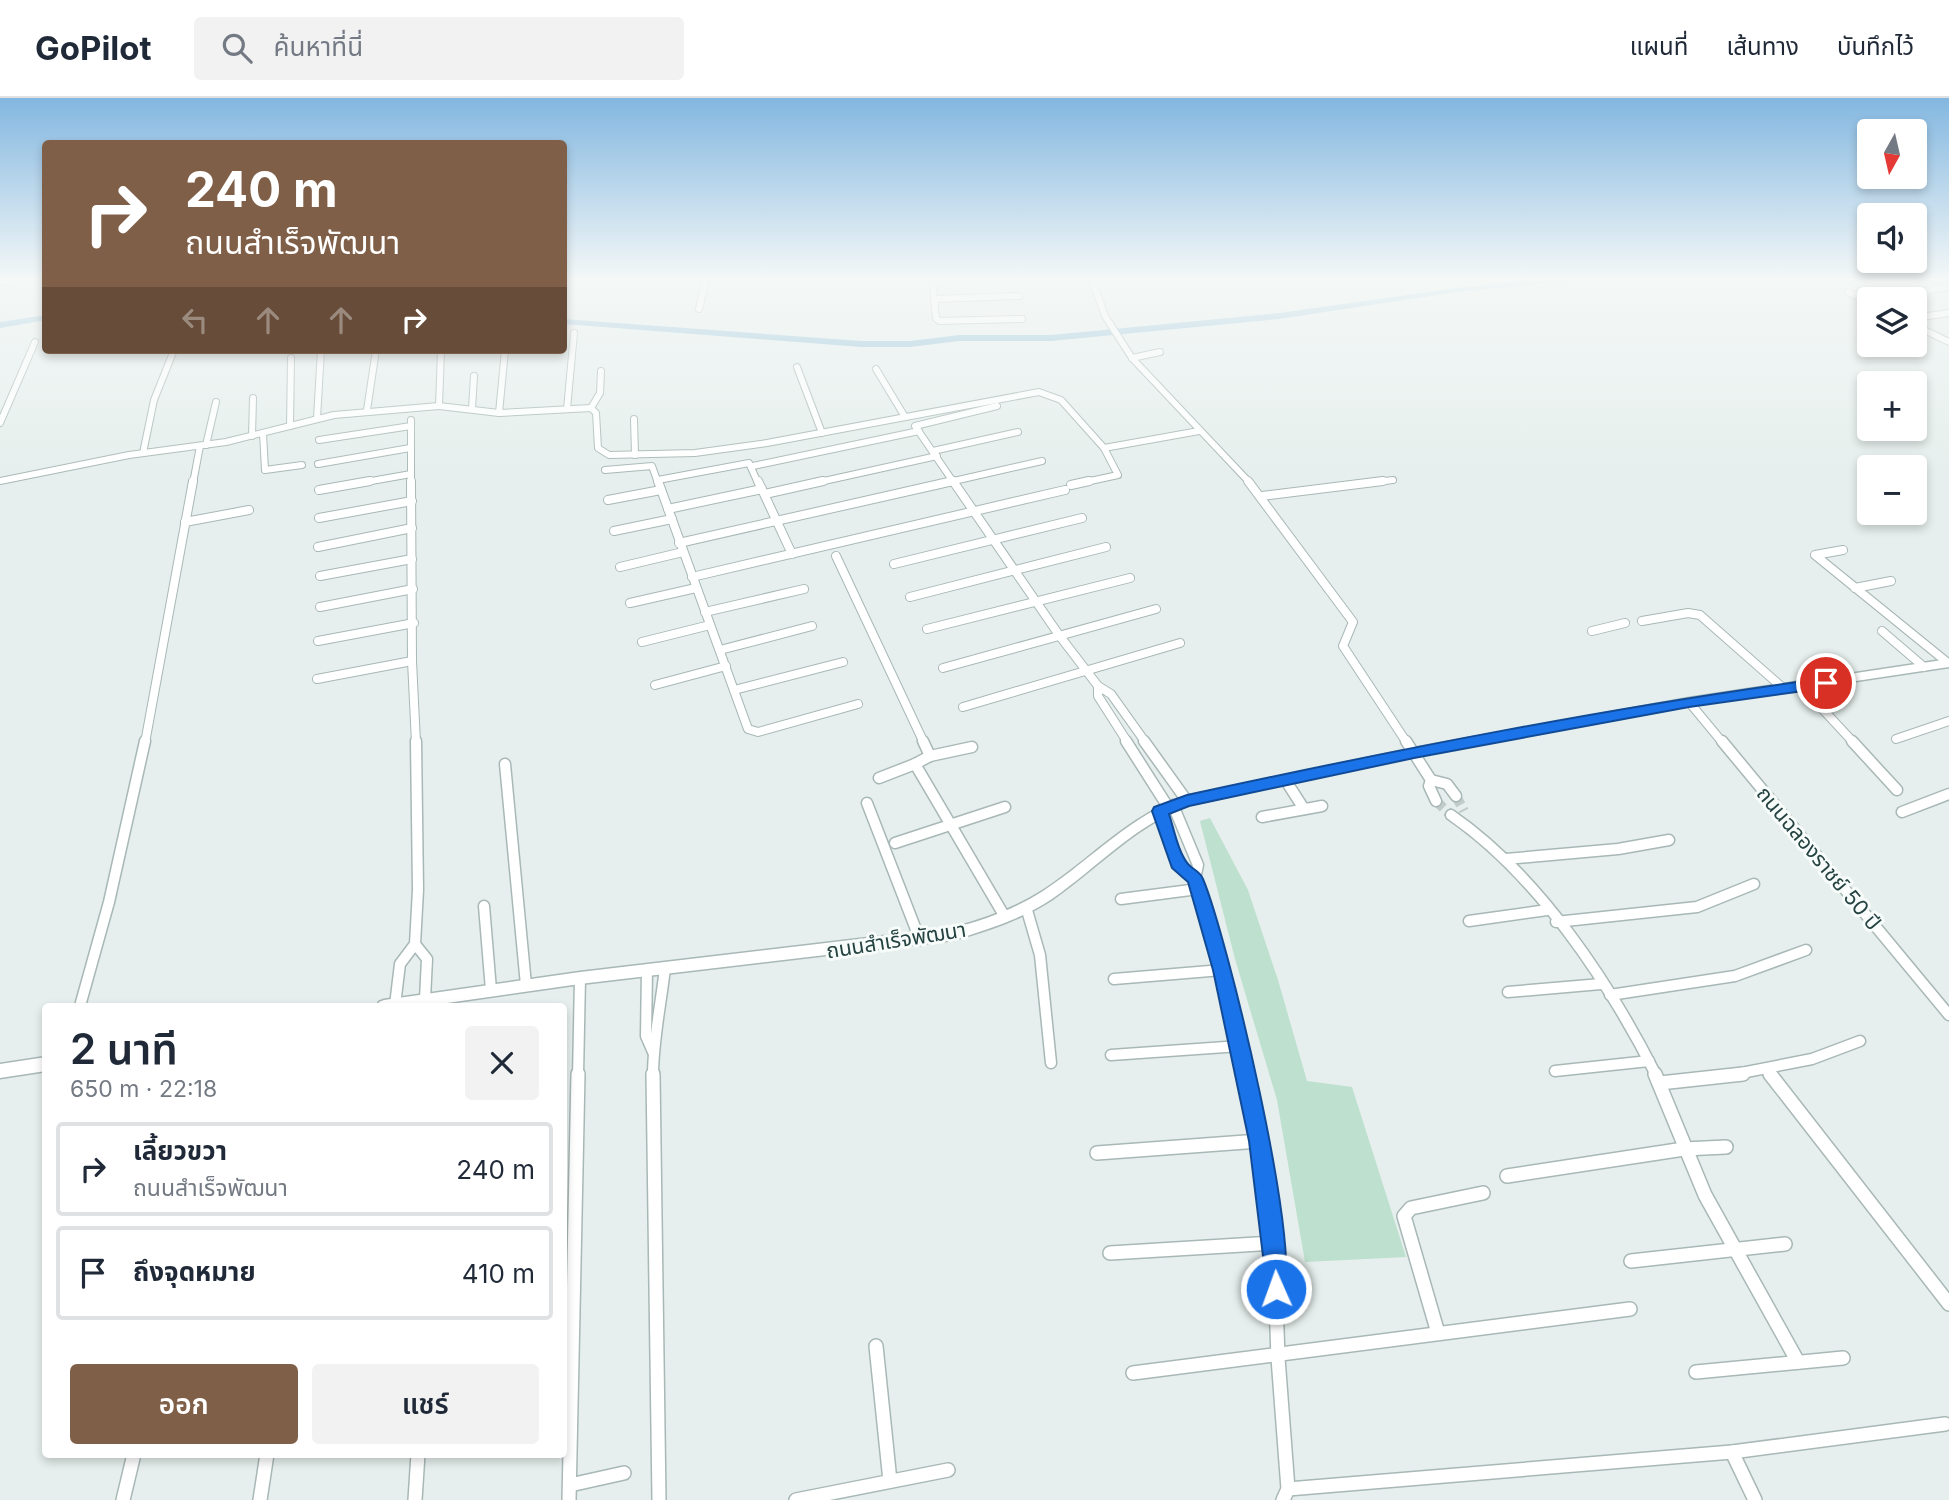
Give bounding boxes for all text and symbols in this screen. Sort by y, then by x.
search box [194,17,684,80]
text: GoPilot [35,28,152,68]
icon: search [218,29,256,67]
text: ค้นหาที่นี่ [274,31,363,62]
text: แผนที่ [1630,32,1688,61]
text: เส้นทาง [1726,32,1799,61]
text: บันทึกไว้ [1837,32,1914,61]
north arrow [1857,119,1927,189]
map controls [1857,119,1927,525]
text: 240 m [185,160,338,219]
icon: right [70,168,161,259]
button: sound [1857,203,1927,273]
text: ถนนสำเร็จพัฒนา [185,223,400,262]
button: layers [1857,287,1927,357]
icon: left [176,301,214,339]
icon: ahead [249,301,287,339]
icon: ahead [322,301,360,339]
icon: right [395,301,433,339]
button: + [1857,371,1927,441]
button: − [1857,455,1927,525]
pin [1796,653,1856,713]
icon: arrive [1807,664,1845,702]
street label: ถนนฉลองราชย์ 50 ปี [1752,781,1886,935]
street label: ถนนสำเร็จพัฒนา [824,917,968,963]
text: 2 นาที [70,1023,178,1074]
button: close [465,1026,539,1100]
text: 650 m · 22:18 [70,1075,217,1103]
text: เลี้ยวขวา [133,1135,227,1166]
icon: right [74,1150,112,1188]
text: 240 m [456,1154,535,1185]
text: ถนนสำเร็จพัฒนา [133,1174,288,1202]
position arrow [1239,1252,1313,1326]
icon: arrive [74,1254,112,1292]
text: ถึงจุดหมาย [133,1256,256,1287]
text: 410 m [462,1258,535,1289]
button: ออก [70,1364,298,1444]
button: แชร์ [312,1364,539,1444]

